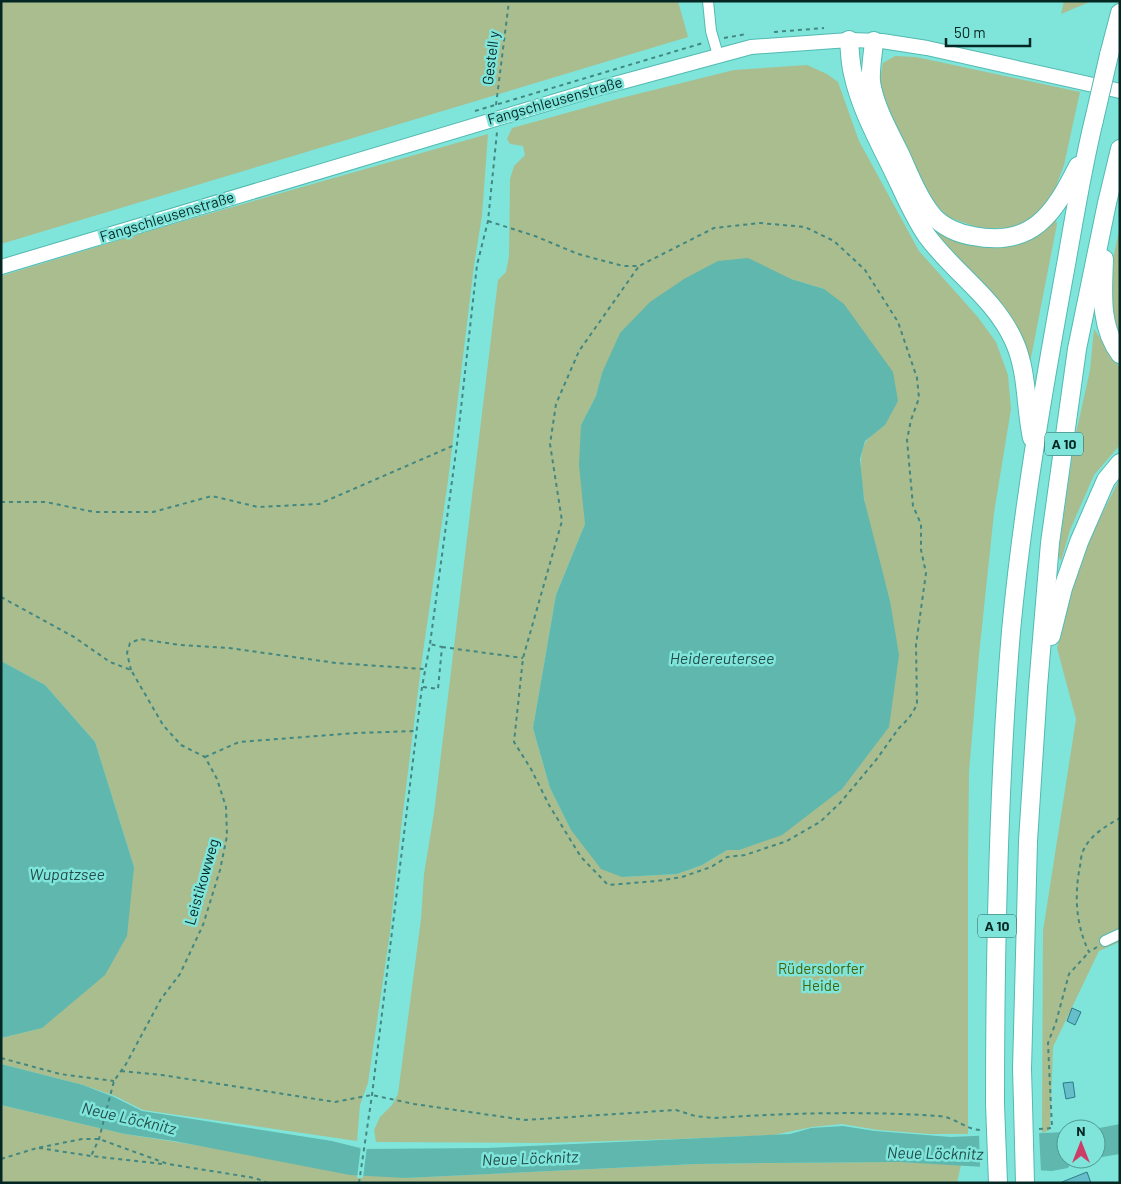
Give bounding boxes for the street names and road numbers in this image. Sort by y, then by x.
street label: Gestell y [478,30,502,86]
street label: Fangschleusenstraße [485,72,624,128]
street label: Fangschleusenstraße [97,187,236,245]
road number: A 10 [1045,432,1083,456]
street label: Leistikowweg [180,836,222,927]
road number: A 10 [978,914,1016,938]

